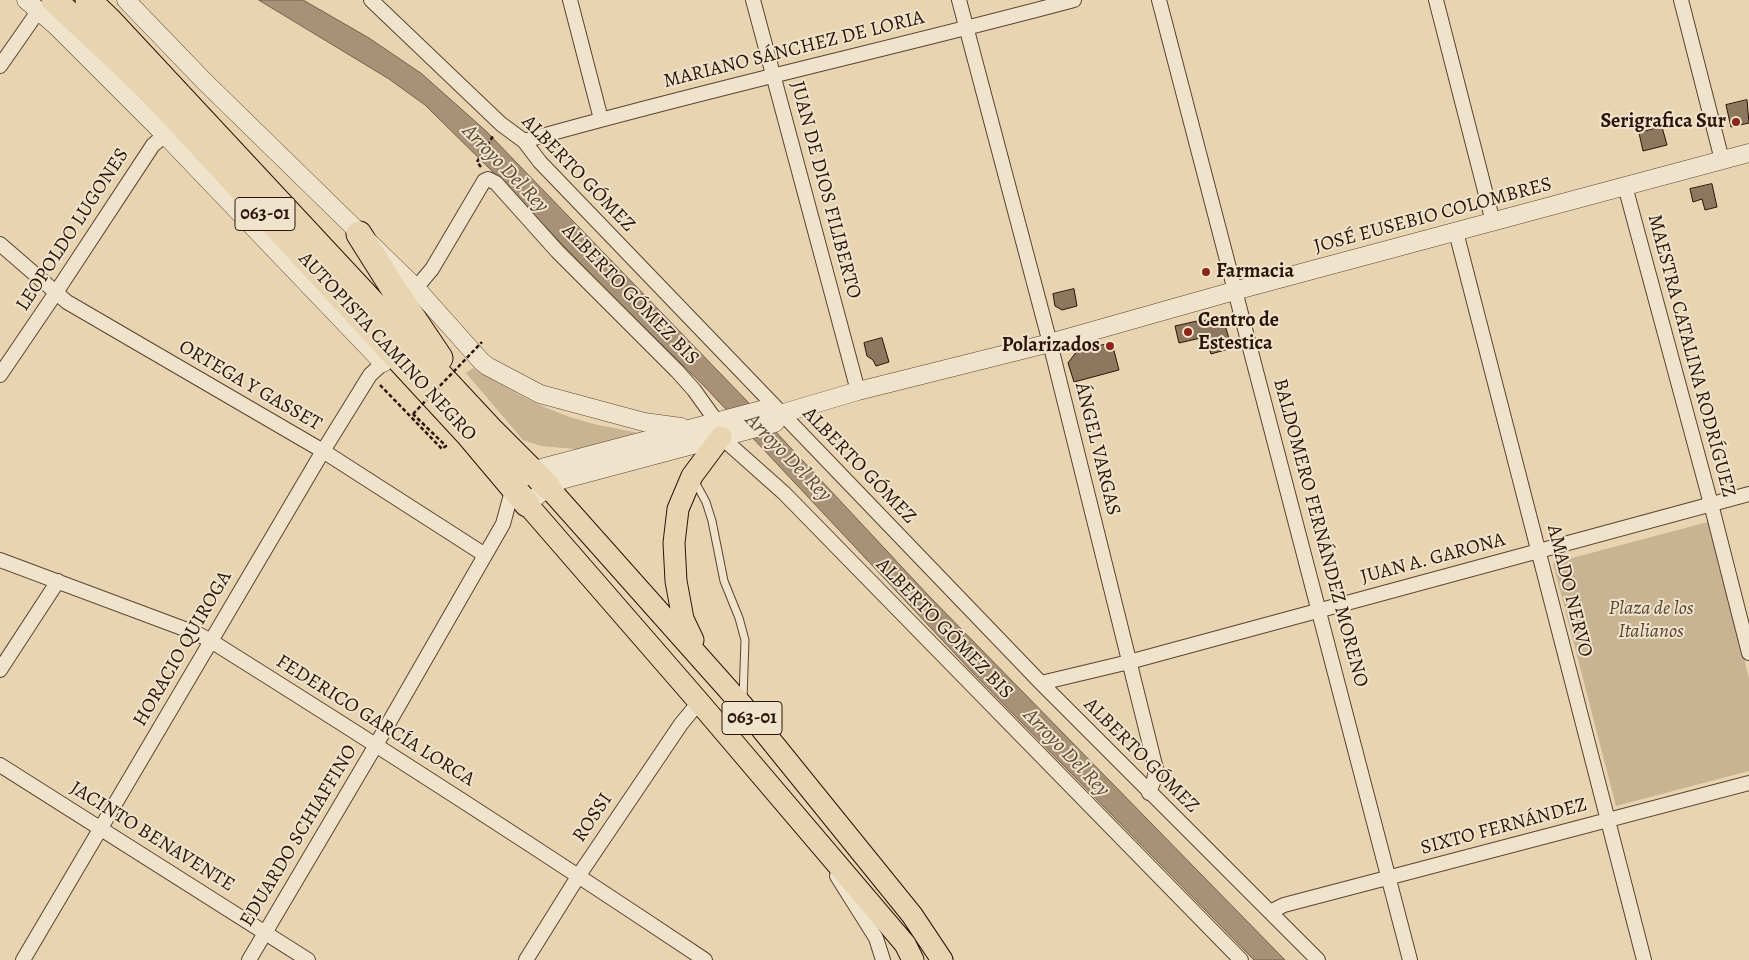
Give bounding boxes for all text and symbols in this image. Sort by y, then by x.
street label: MARIANO SÁNCHEZ DE LORIA [661,6,927,94]
street label: JUAN DE DIOS FILIBERTO [784,79,866,301]
place label: Serigrafica Sur [1600,110,1726,134]
street label: ALBERTO GÓMEZ [516,111,640,237]
marker: Serigrafica Sur [1730,116,1742,128]
water label: Arroyo Del Rey [456,119,554,219]
street label: LEOPOLDO LUGONES [11,144,135,316]
street label: JOSÉ EUSEBIO COLOMBRES [1311,173,1555,259]
road number: 063-01 [235,198,295,230]
street label: MAESTRA CATALINA RODRÍGUEZ [1642,212,1740,500]
street label: ALBERTO GÓMEZ BIS [556,219,704,371]
street label: AUTOPISTA CAMINO NEGRO [293,247,481,447]
place label: Farmacia [1216,260,1294,284]
marker: Farmacia [1200,266,1212,278]
place label: Centro de Estestica [1198,309,1279,356]
marker: Centro de Estestica [1182,326,1194,338]
place label: Polarizados [1002,334,1100,358]
street label: ORTEGA Y GASSET [174,335,326,437]
marker: Polarizados [1104,340,1116,352]
street label: BALDOMERO FERNÁNDEZ MORENO [1267,376,1373,690]
street label: ÁNGEL VARGAS [1069,380,1125,518]
street label: ALBERTO GÓMEZ [797,403,921,529]
water label: Arroyo Del Rey [739,408,837,508]
street label: AMADO NERVO [1541,522,1597,660]
street label: JUAN A. GARONA [1358,528,1508,590]
street label: ALBERTO GÓMEZ BIS [870,553,1018,705]
street label: HORACIO QUIROGA [129,567,237,731]
park label: Plaza de los Italianos [1608,597,1694,644]
street label: FEDERICO GARCÍA LORCA [271,650,479,792]
street label: ALBERTO GÓMEZ [1078,693,1204,819]
road number: 063-01 [722,701,782,734]
water label: Arroyo Del Rey [1017,703,1115,803]
street label: EDUARDO SCHIAFFINO [235,741,363,931]
street label: JACINTO BENAVENTE [65,777,239,897]
street label: ROSSI [568,789,618,847]
street label: SIXTO FERNÁNDEZ [1418,793,1590,861]

